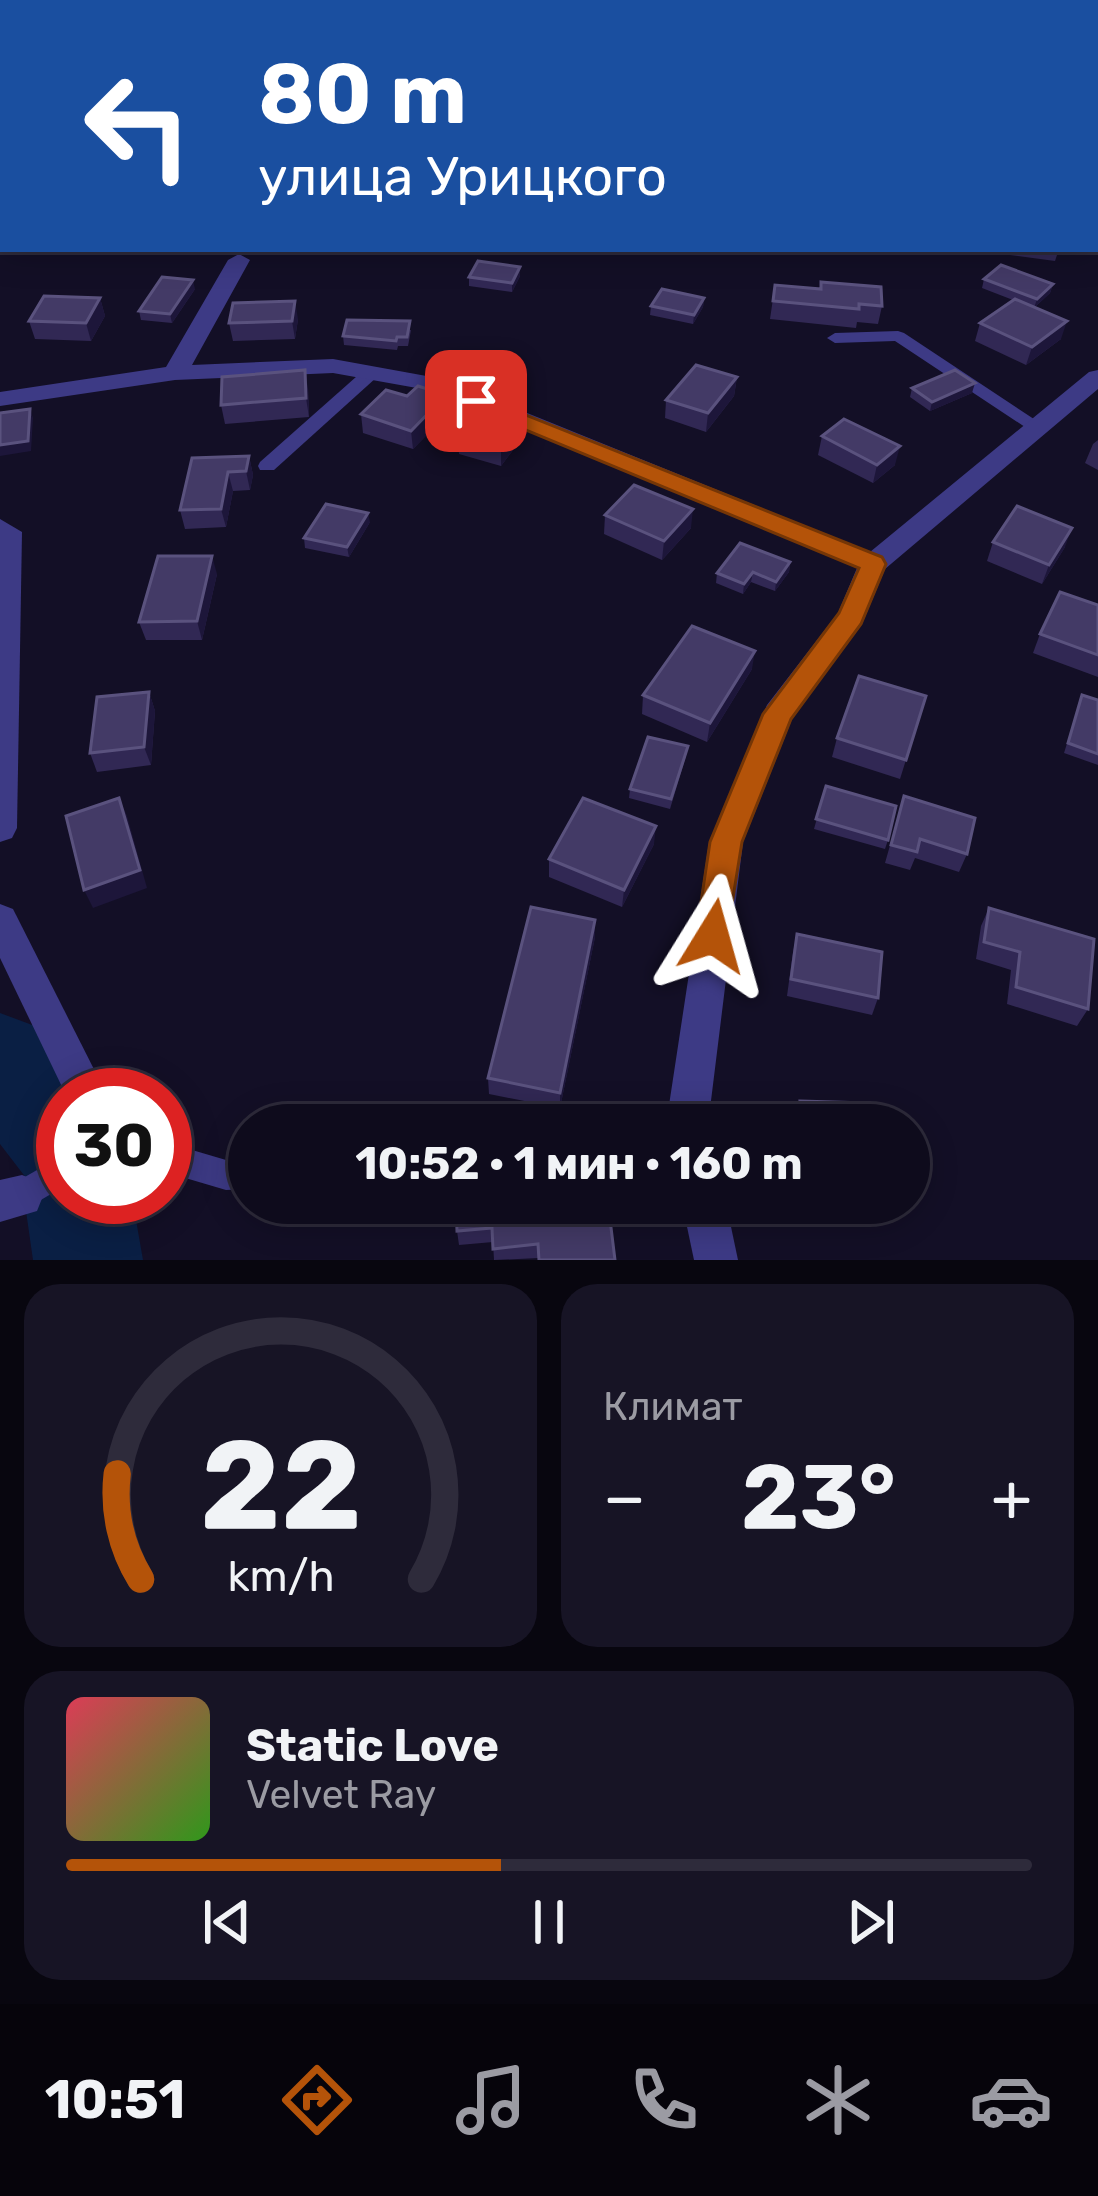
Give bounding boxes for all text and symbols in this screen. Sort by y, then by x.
text: 80 m [258,44,467,144]
icon: left [60,48,216,204]
text: улица Урицкого [258,145,667,209]
pin [425,350,527,452]
icon: arrive [443,368,509,434]
position arrow [650,873,776,999]
speed limit sign: 30 [36,1068,192,1224]
text: 10:52 · 1 мин · 160 m [355,1137,803,1190]
text: Климат [603,1384,742,1430]
text: 22 [199,1411,362,1559]
text: 23° [741,1444,896,1551]
text: − [603,1458,646,1537]
text: + [991,1458,1032,1537]
text: km/h [227,1550,334,1601]
text: Static Love [246,1719,499,1772]
text: Velvet Ray [246,1772,436,1818]
icon: previous [194,1889,260,1955]
icon: pause [516,1889,582,1955]
icon: next [838,1889,904,1955]
icon: directions [275,2058,359,2142]
icon: music [449,2058,533,2142]
icon: phone [622,2058,706,2142]
icon: climate [796,2058,880,2142]
icon: car [969,2058,1053,2142]
text: 10:51 [45,2068,185,2132]

